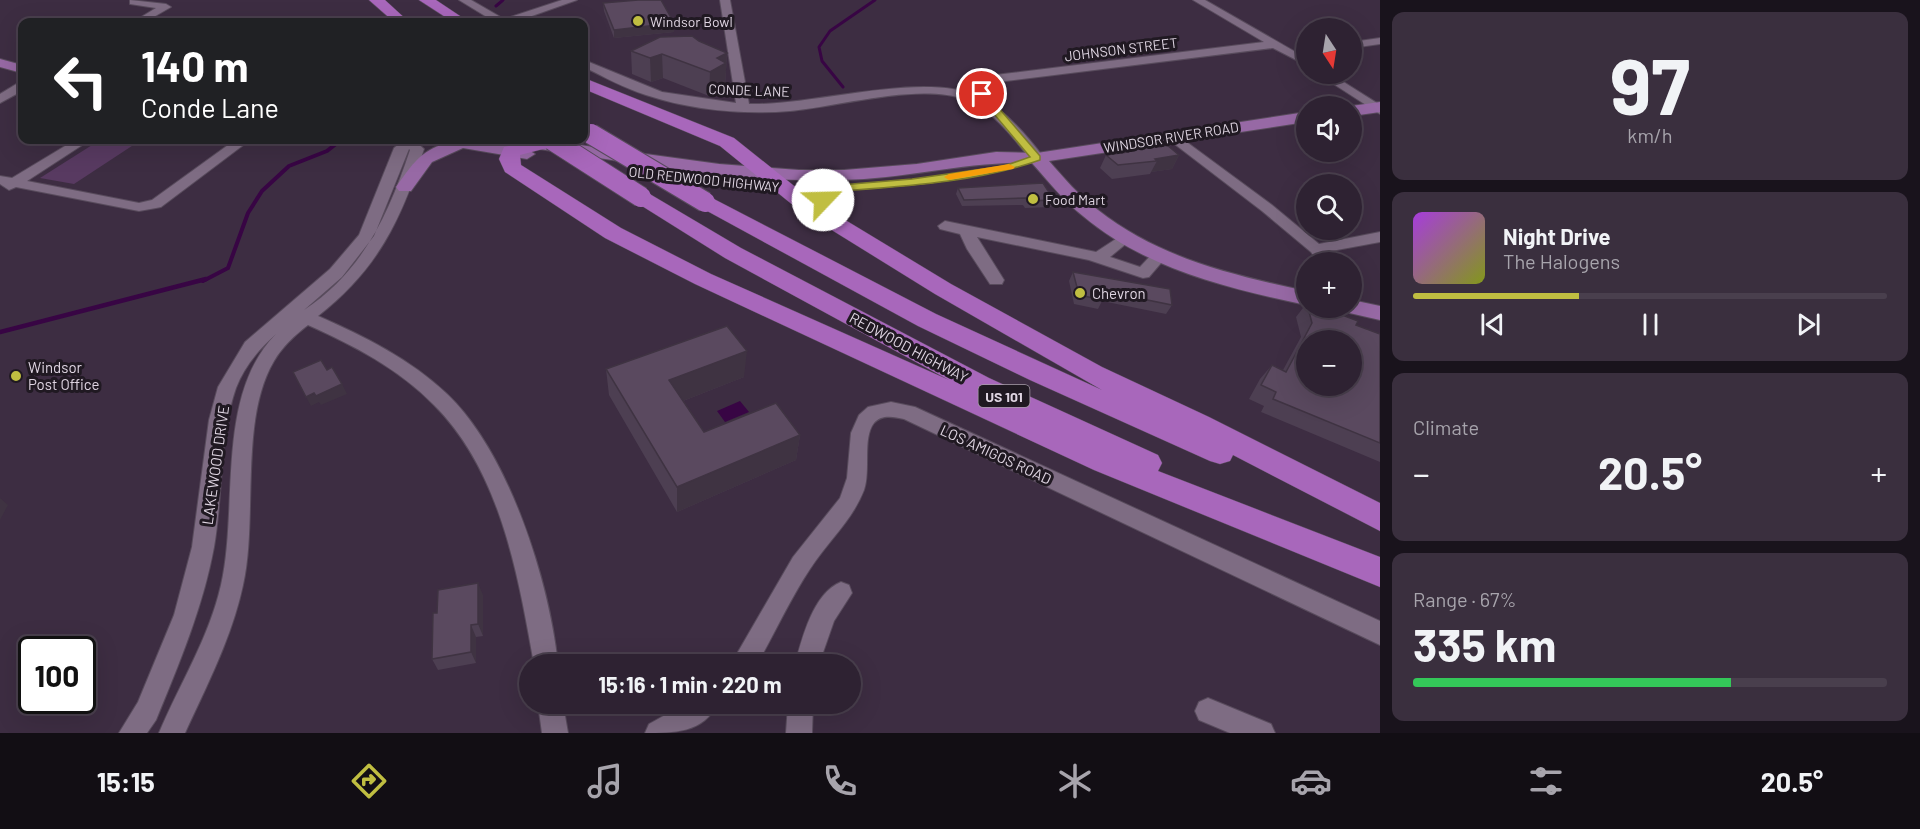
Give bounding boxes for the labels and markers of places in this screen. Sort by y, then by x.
place label: Windsor Bowl [650,13,733,30]
marker: Windsor Bowl [631,14,645,28]
pin [956,68,1007,119]
place label: Food Mart [1045,191,1106,208]
marker: Food Mart [1026,192,1040,206]
place label: Chevron [1092,284,1146,302]
marker: Chevron [1073,286,1087,300]
place label: Windsor Post Office [28,358,100,393]
marker: Windsor Post Office [9,369,23,383]

